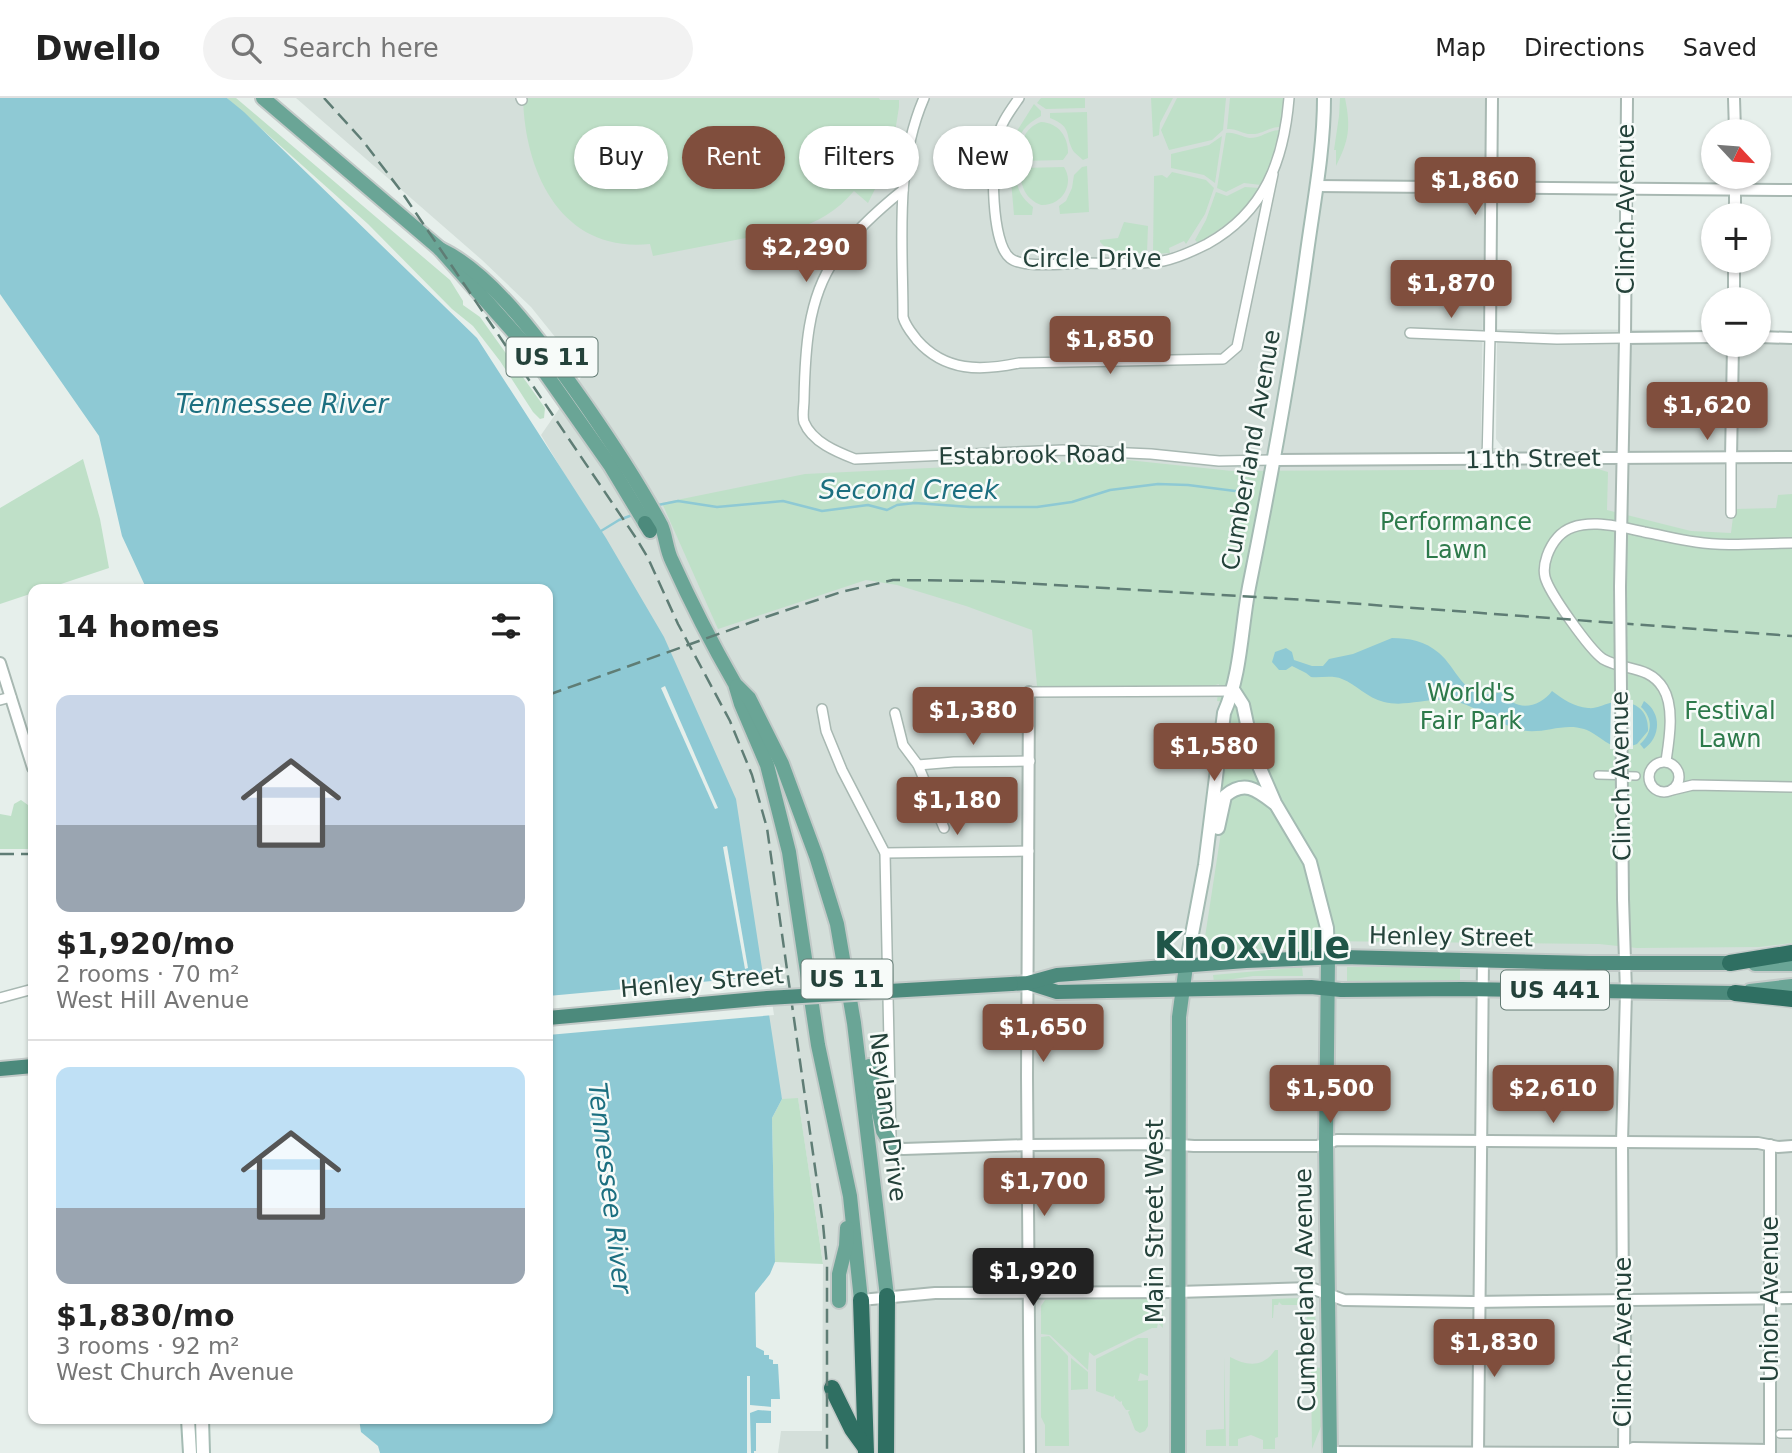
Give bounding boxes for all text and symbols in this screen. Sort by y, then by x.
search box [203,17,693,80]
text: Dwello [35,29,161,68]
icon: search [227,29,265,67]
text: Search here [283,33,439,63]
text: Map [1435,34,1486,62]
text: Directions [1524,34,1645,62]
text: Saved [1683,34,1757,62]
north arrow [1701,119,1771,189]
map controls [1701,119,1771,357]
street label: Clinch Avenue [1612,124,1640,294]
chip: Buy [574,126,668,189]
chip: Rent [682,126,785,189]
chip: Filters [799,126,919,189]
chip: New [933,126,1033,189]
pin: $1,860 [1418,158,1532,217]
text: $1,860 [1431,167,1519,193]
button: + [1701,203,1771,273]
pin: $2,290 [749,225,863,284]
text: $2,290 [762,234,850,260]
street label: Circle Drive [1022,245,1162,273]
pin: $1,870 [1394,260,1508,320]
text: $1,870 [1407,270,1495,296]
button: − [1701,287,1771,357]
pin: $1,850 [1053,316,1167,376]
text: $1,850 [1066,326,1154,352]
street label: Cumberland Avenue [1216,327,1286,573]
road number: US 11 [506,338,598,376]
pin: $1,620 [1650,382,1764,442]
water label: Tennessee River [176,389,390,419]
text: $1,620 [1663,392,1751,418]
street label: Estabrook Road [938,439,1126,471]
street label: 11th Street [1465,444,1601,474]
water label: Second Creek [819,475,1000,505]
park label: Performance Lawn [1380,508,1532,564]
icon: filters [487,607,525,645]
text: 14 homes [56,609,220,644]
park label: World's Fair Park [1420,679,1522,735]
pin: $1,380 [916,688,1030,747]
street label: Clinch Avenue [1606,691,1636,861]
text: $1,380 [929,697,1017,723]
park label: Festival Lawn [1684,697,1776,753]
pin: $1,580 [1157,724,1271,783]
text: $1,580 [1170,733,1258,759]
icon: home [228,740,354,866]
pin: $1,180 [900,778,1014,837]
text: $1,180 [913,787,1001,813]
street label: Henley Street [1369,922,1533,952]
district label: Knoxville [1154,923,1350,967]
text: $1,920/mo [56,926,235,961]
road number: US 11 [802,960,892,998]
text: 2 rooms · 70 m² [56,961,240,987]
street label: Henley Street [619,961,785,1003]
road number: US 441 [1501,970,1609,1010]
text: West Hill Avenue [56,987,249,1013]
pin: $1,650 [986,1004,1100,1064]
text: $1,650 [999,1014,1087,1040]
street label: Neyland Drive [864,1031,912,1203]
pin: $1,500 [1273,1066,1387,1125]
pin: $2,610 [1496,1066,1610,1125]
text: $1,500 [1286,1075,1374,1101]
text: $2,610 [1509,1075,1597,1101]
water label: Tennessee River [582,1081,638,1297]
icon: home [228,1112,354,1238]
street label: Main Street West [1141,1119,1169,1323]
pin: $1,700 [987,1158,1101,1218]
text: $1,700 [1000,1168,1088,1194]
street label: Cumberland Avenue [1289,1168,1321,1412]
street label: Union Avenue [1756,1216,1784,1382]
pin: $1,920 [976,1248,1090,1308]
street label: Clinch Avenue [1609,1257,1637,1427]
text: $1,920 [989,1258,1077,1284]
text: $1,830/mo [56,1298,235,1333]
pin: $1,830 [1437,1320,1551,1379]
text: $1,830 [1450,1329,1538,1355]
text: 3 rooms · 92 m² [56,1333,240,1359]
text: West Church Avenue [56,1359,294,1385]

